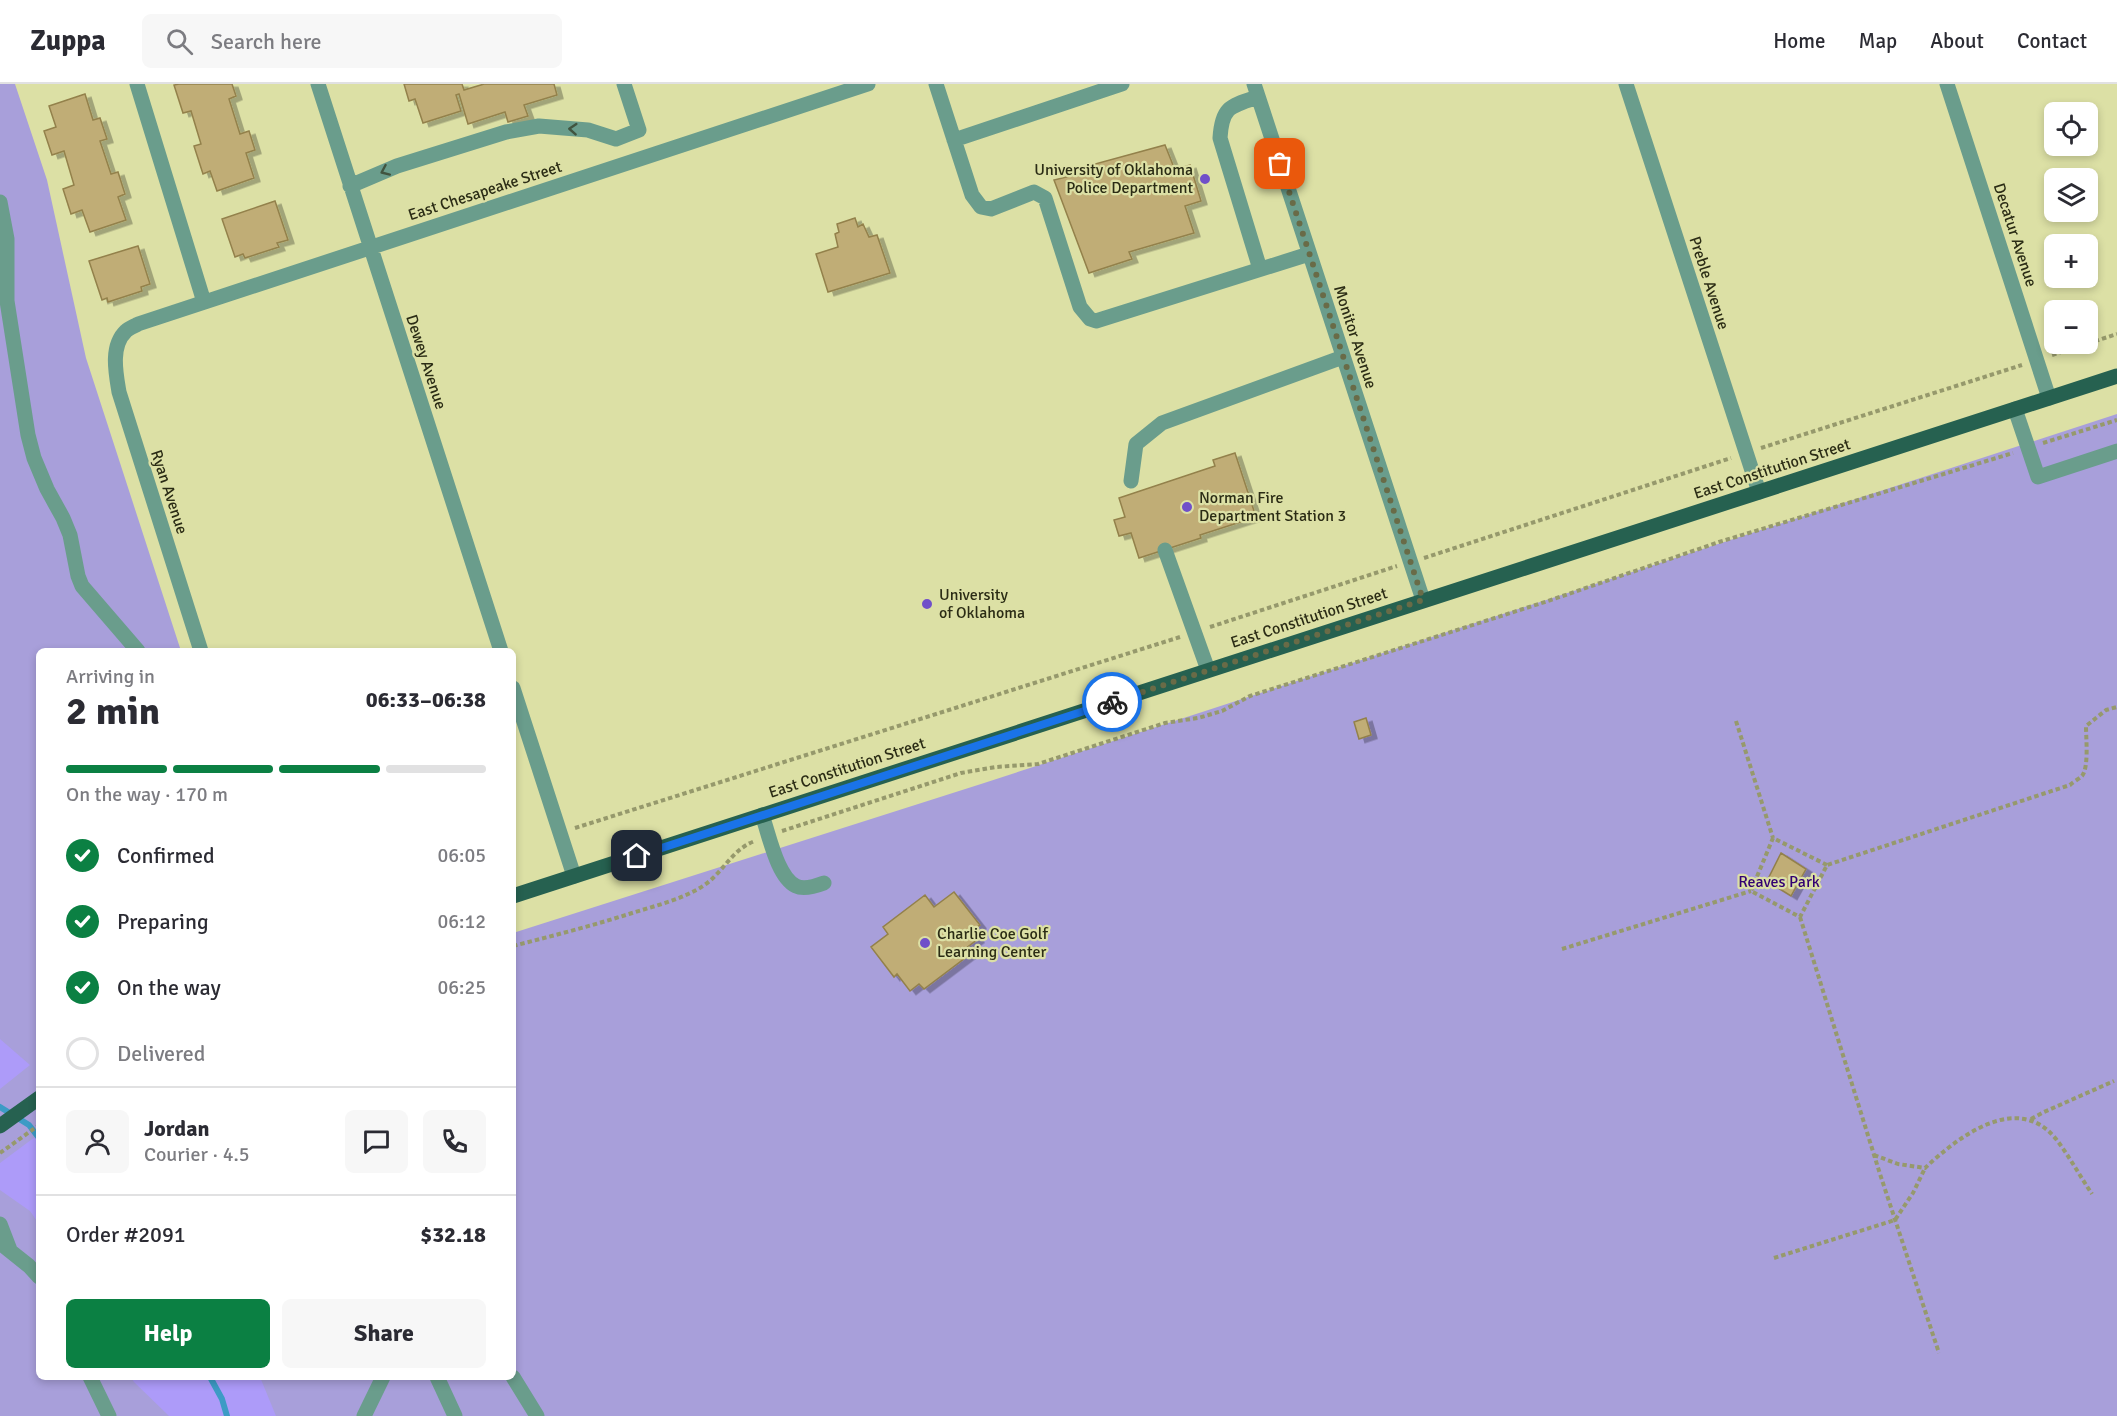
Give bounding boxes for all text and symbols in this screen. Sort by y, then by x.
search box [142,14,562,68]
text: Zuppa [30,24,106,58]
icon: search [163,25,196,58]
text: Search here [211,28,322,55]
text: Home [1773,28,1826,54]
text: Map [1859,28,1897,54]
text: About [1930,28,1984,54]
text: Contact [2017,28,2087,54]
map controls [2044,102,2098,354]
button: locate [2044,102,2098,156]
one-way arrow [569,122,578,135]
pin [1254,138,1305,189]
icon: bag [1263,147,1296,180]
street label: East Chesapeake Street [406,157,565,225]
place label: University of Oklahoma Police Department [1034,160,1193,198]
one-way arrow [380,164,391,176]
button: layers [2044,168,2098,222]
marker: University of Oklahoma Police Department [1198,172,1212,186]
street label: Decatur Avenue [1989,181,2041,289]
street label: Preble Avenue [1685,234,1733,332]
button: + [2044,234,2098,288]
street label: Monitor Avenue [1329,283,1381,391]
button: − [2044,300,2098,354]
street label: Dewey Avenue [401,312,451,412]
street label: East Constitution Street [1691,434,1853,504]
street label: Ryan Avenue [146,447,192,537]
place label: Norman Fire Department Station 3 [1199,488,1346,526]
marker: Norman Fire Department Station 3 [1180,500,1194,514]
street label: East Constitution Street [1228,583,1390,653]
place label: University of Oklahoma [939,585,1025,623]
marker: University of Oklahoma [920,597,934,611]
text: Arriving in [66,664,155,689]
courier [1082,672,1142,732]
text: 06:33–06:38 [366,686,486,713]
icon: bike [1096,686,1129,719]
text: 2 min [66,687,160,735]
street label: East Constitution Street [766,733,928,803]
text: On the way · 170 m [66,782,228,807]
pin [611,830,662,881]
icon: check [66,839,99,872]
icon: home [620,839,653,872]
text: Confirmed [117,842,215,869]
text: 06:05 [437,843,486,868]
park label: Reaves Park [1738,872,1820,892]
icon: check [66,905,99,938]
text: Preparing [117,908,209,935]
text: 06:12 [437,909,486,934]
place label: Charlie Coe Golf Learning Center [937,924,1048,962]
marker: Charlie Coe Golf Learning Center [918,936,932,950]
icon: check [66,971,99,1004]
text: On the way [117,974,221,1001]
text: 06:25 [437,975,486,1000]
text: Delivered [117,1040,205,1067]
button: person [66,1110,129,1173]
button: chat [345,1110,408,1173]
button: phone [423,1110,486,1173]
text: Jordan [144,1115,210,1142]
text: Courier · 4.5 [144,1142,250,1167]
text: Order #2091 [66,1221,186,1248]
text: $32.18 [420,1221,486,1248]
button: Help [66,1299,270,1368]
button: Share [282,1299,486,1368]

